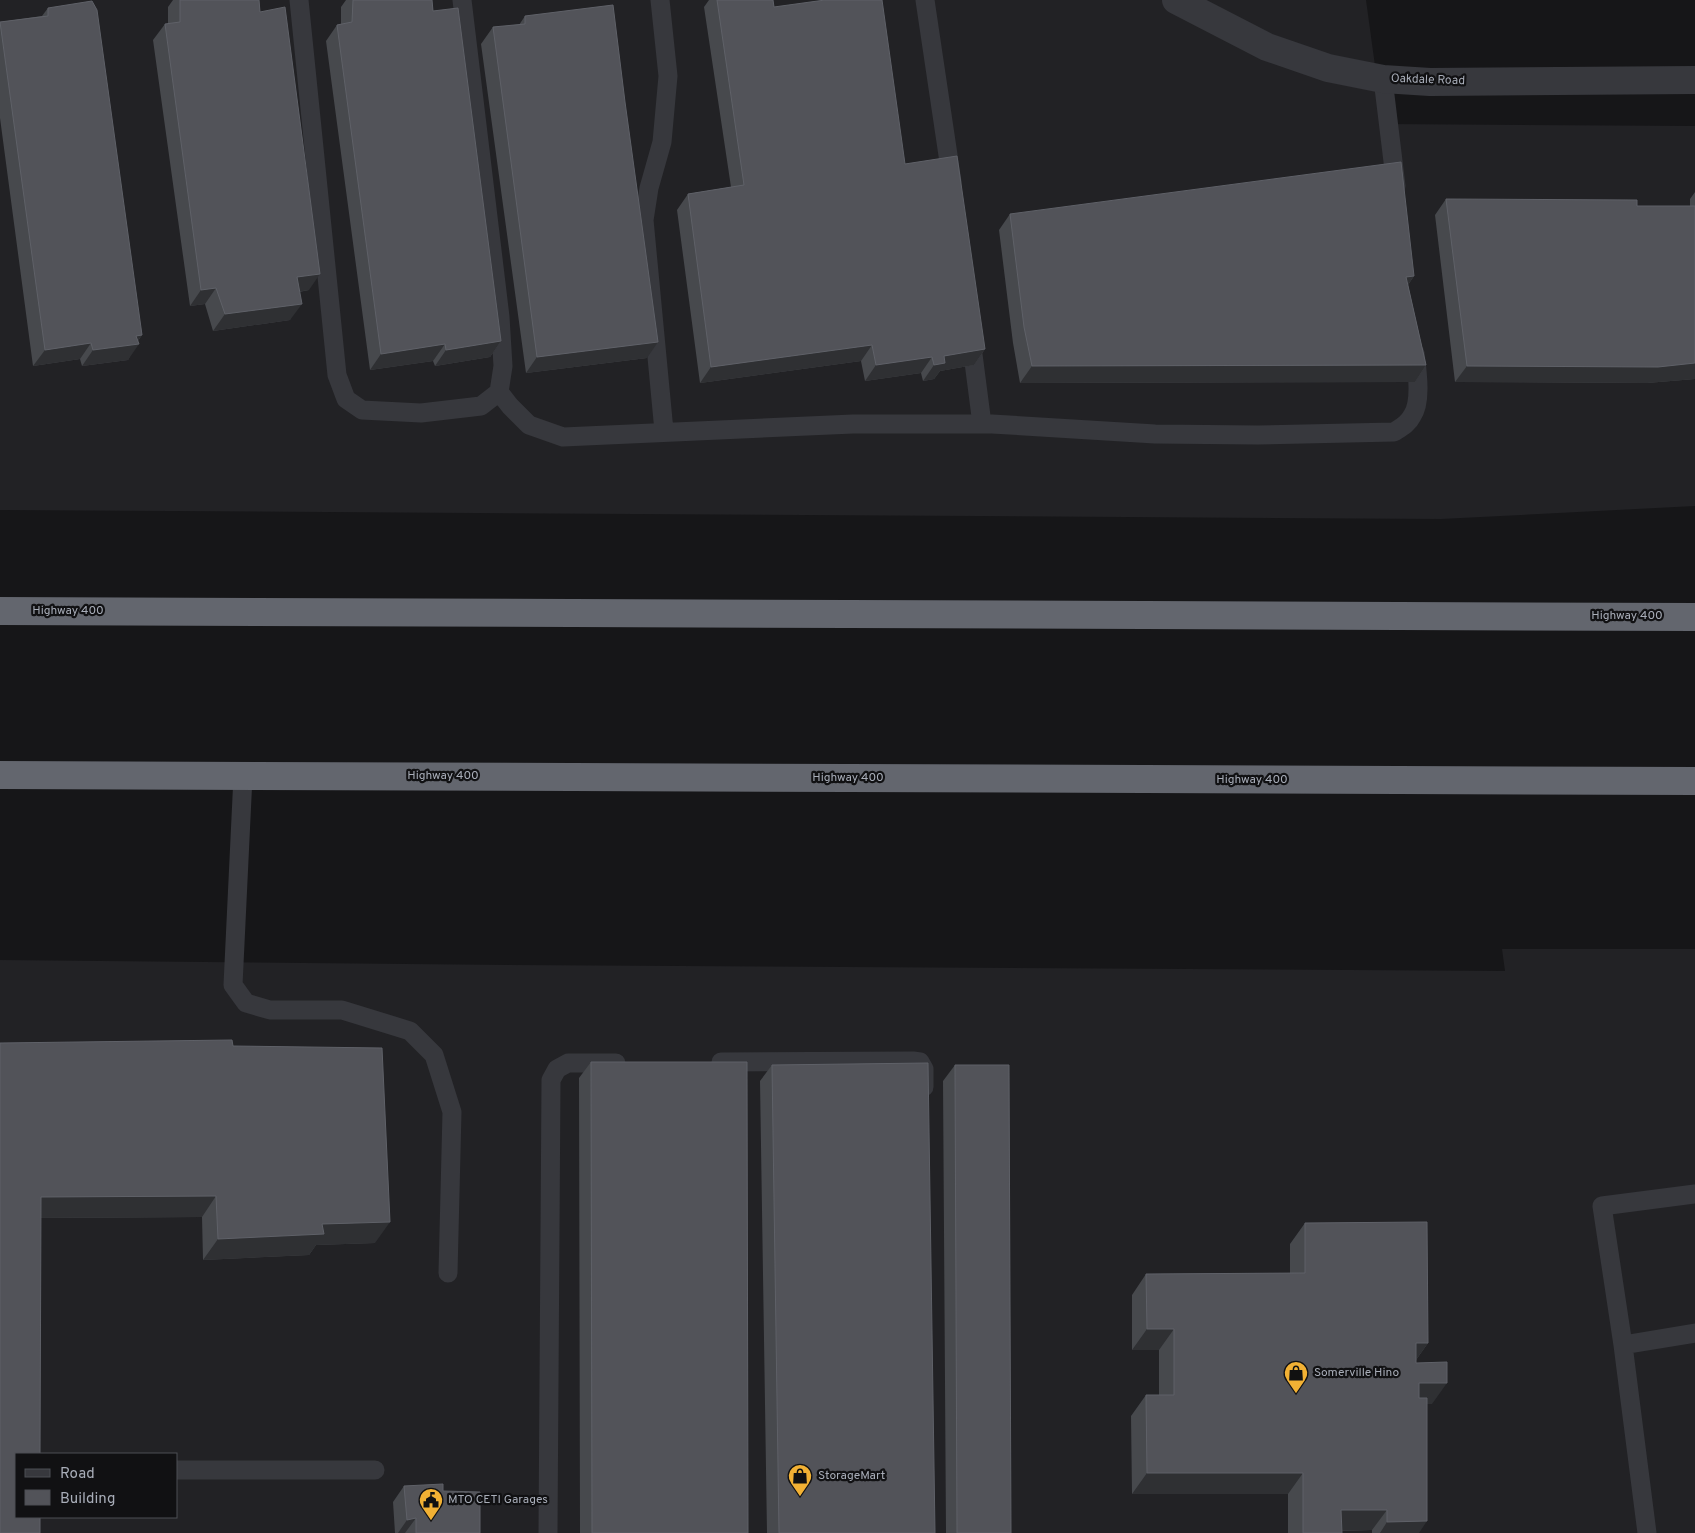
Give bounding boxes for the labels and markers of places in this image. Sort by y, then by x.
shop icon: Somerville Hino [1283,1360,1309,1394]
place label: Somerville Hino [1314,1365,1399,1381]
shop icon: StorageMart [787,1463,813,1497]
place label: StorageMart [818,1468,885,1484]
public building icon: MTO CETI Garages [418,1487,444,1521]
place label: MTO CETI Garages [448,1492,548,1508]

